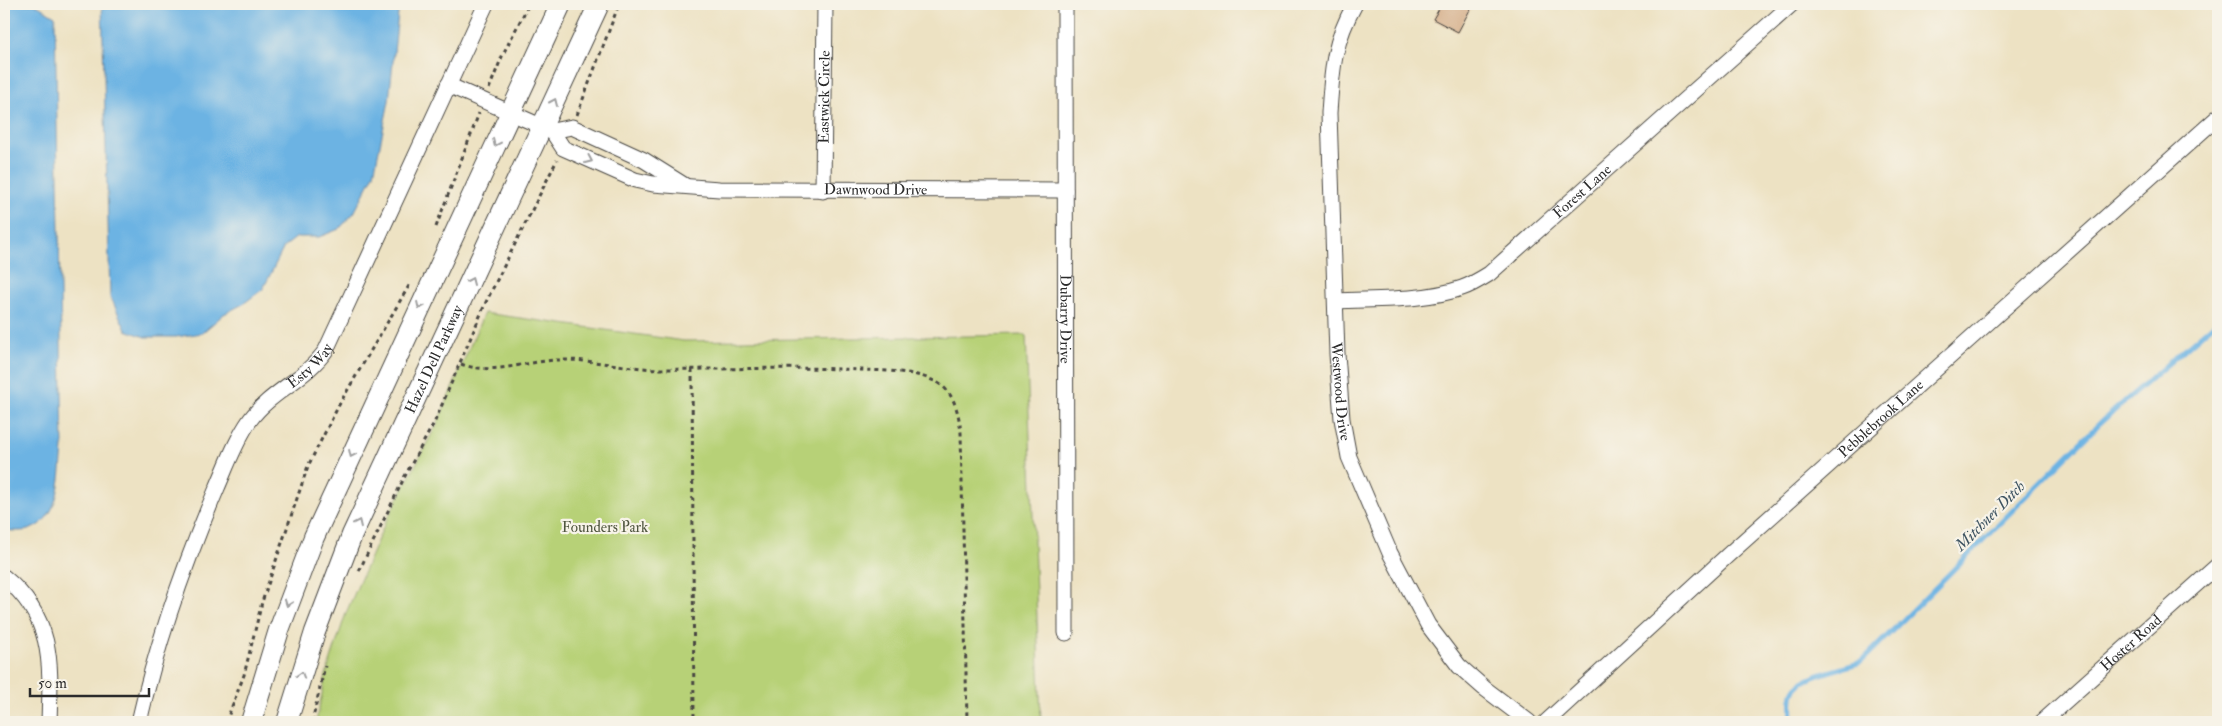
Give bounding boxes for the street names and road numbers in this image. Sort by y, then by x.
street label: Eastwick Circle [814,50,834,144]
street label: Forest Lane [1549,160,1615,222]
street label: Dawnwood Drive [824,180,927,199]
street label: Dubarry Drive [1056,275,1075,363]
street label: Hazel Dell Parkway [400,302,467,416]
street label: Esty Way [283,340,337,392]
street label: Westwood Drive [1327,341,1355,442]
street label: Pebblebrook Lane [1834,375,1927,461]
street label: Hoster Road [2096,610,2166,675]

